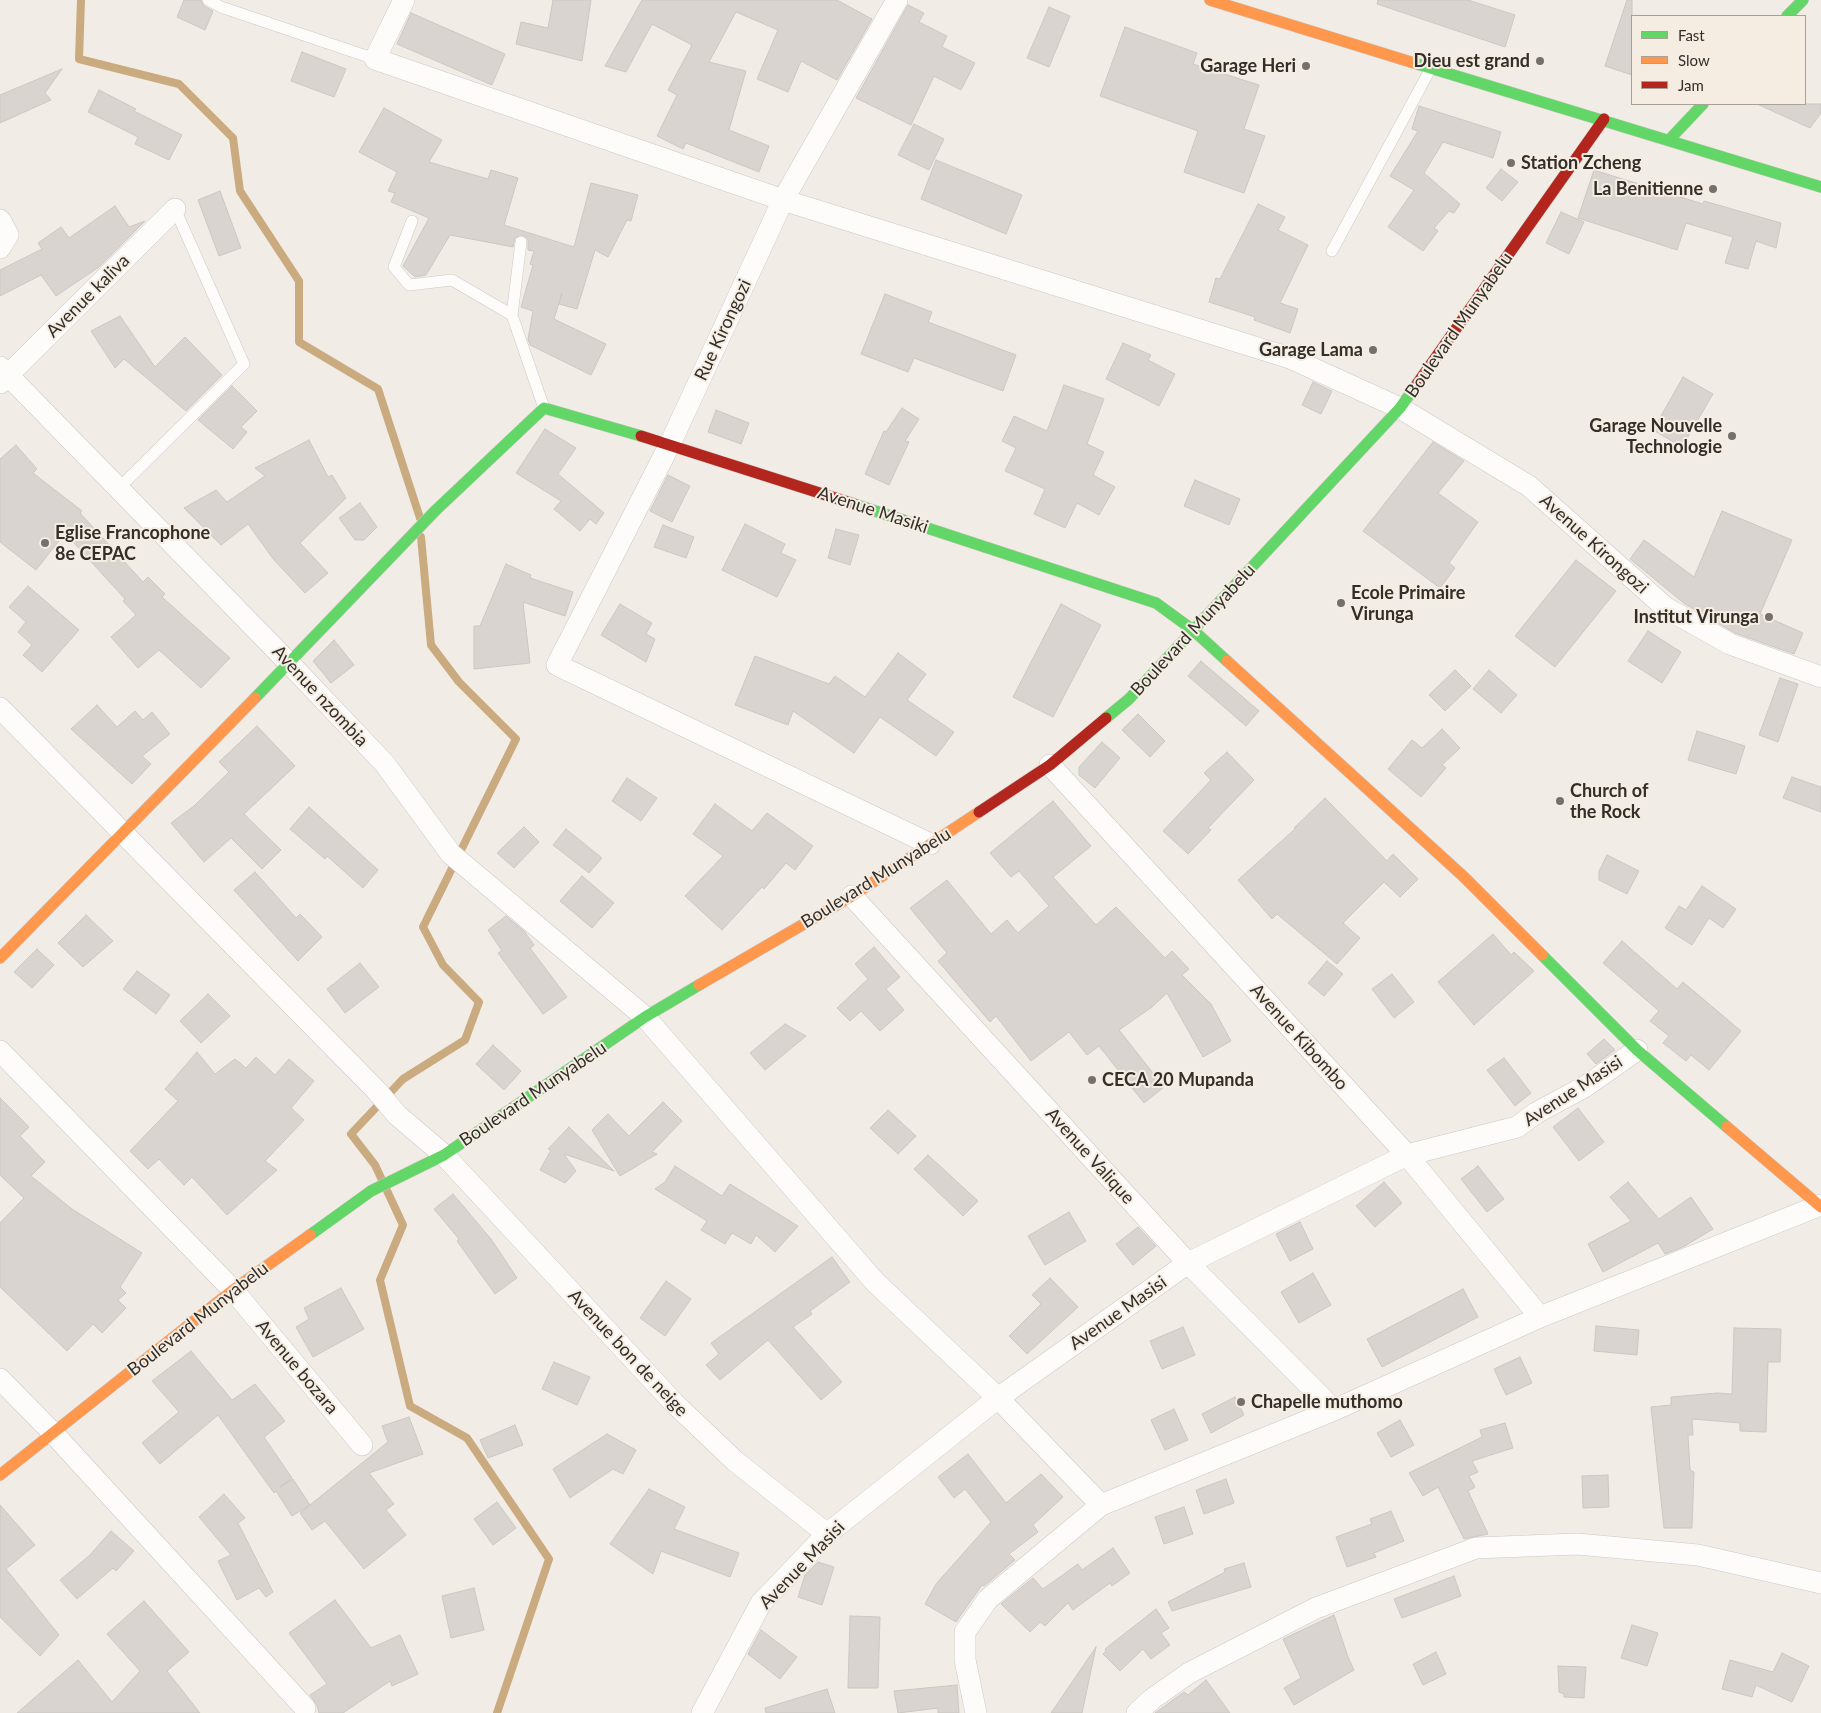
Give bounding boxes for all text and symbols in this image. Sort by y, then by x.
legend [1631,15,1806,105]
text: Fast [1678,26,1705,44]
place label: Dieu est grand [1414,50,1530,72]
text: Slow [1678,51,1710,69]
place label: Garage Heri [1200,55,1296,77]
marker: Dieu est grand [1534,55,1546,67]
marker: Garage Heri [1300,60,1312,72]
text: Jam [1678,76,1704,94]
place label: Station Zcheng [1521,152,1641,174]
marker: Station Zcheng [1505,157,1517,169]
place label: La Benitienne [1593,178,1703,200]
marker: La Benitienne [1707,183,1719,195]
street label: Boulevard Munyabelu [1401,248,1517,402]
street label: Avenue kaliva [42,250,134,342]
street label: Rue Kirongozi [690,276,756,384]
place label: Garage Lama [1259,339,1363,361]
marker: Garage Lama [1367,344,1379,356]
place label: Garage Nouvelle Technologie [1589,415,1722,458]
marker: Garage Nouvelle Technologie [1726,430,1738,442]
street label: Avenue Masiki [815,482,931,538]
street label: Avenue Kirongozi [1535,490,1653,598]
place label: Eglise Francophone 8e CEPAC [55,522,210,564]
marker: Eglise Francophone 8e CEPAC [39,537,51,549]
street label: Boulevard Munyabelu [1126,560,1260,700]
place label: Ecole Primaire Virunga [1351,582,1465,624]
marker: Ecole Primaire Virunga [1335,597,1347,609]
place label: Institut Virunga [1634,606,1759,628]
marker: Institut Virunga [1763,611,1775,623]
street label: Avenue nzombia [268,641,372,751]
place label: Church of the Rock [1570,780,1648,822]
marker: Church of the Rock [1554,795,1566,807]
street label: Boulevard Munyabelu [797,823,955,933]
street label: Avenue Kibombo [1246,979,1352,1095]
street label: Boulevard Munyabelu [455,1037,611,1151]
street label: Avenue Masisi [1519,1051,1627,1131]
place label: CECA 20 Mupanda [1102,1069,1254,1091]
marker: CECA 20 Mupanda [1086,1074,1098,1086]
street label: Avenue Valique [1041,1103,1139,1209]
street label: Boulevard Munyabelu [123,1257,273,1381]
street label: Avenue Masisi [1065,1272,1171,1354]
street label: Avenue bon de neige [564,1285,692,1421]
street label: Avenue bozara [251,1315,343,1419]
place label: Chapelle muthomo [1251,1391,1403,1413]
marker: Chapelle muthomo [1235,1396,1247,1408]
street label: Avenue Masisi [755,1517,849,1613]

